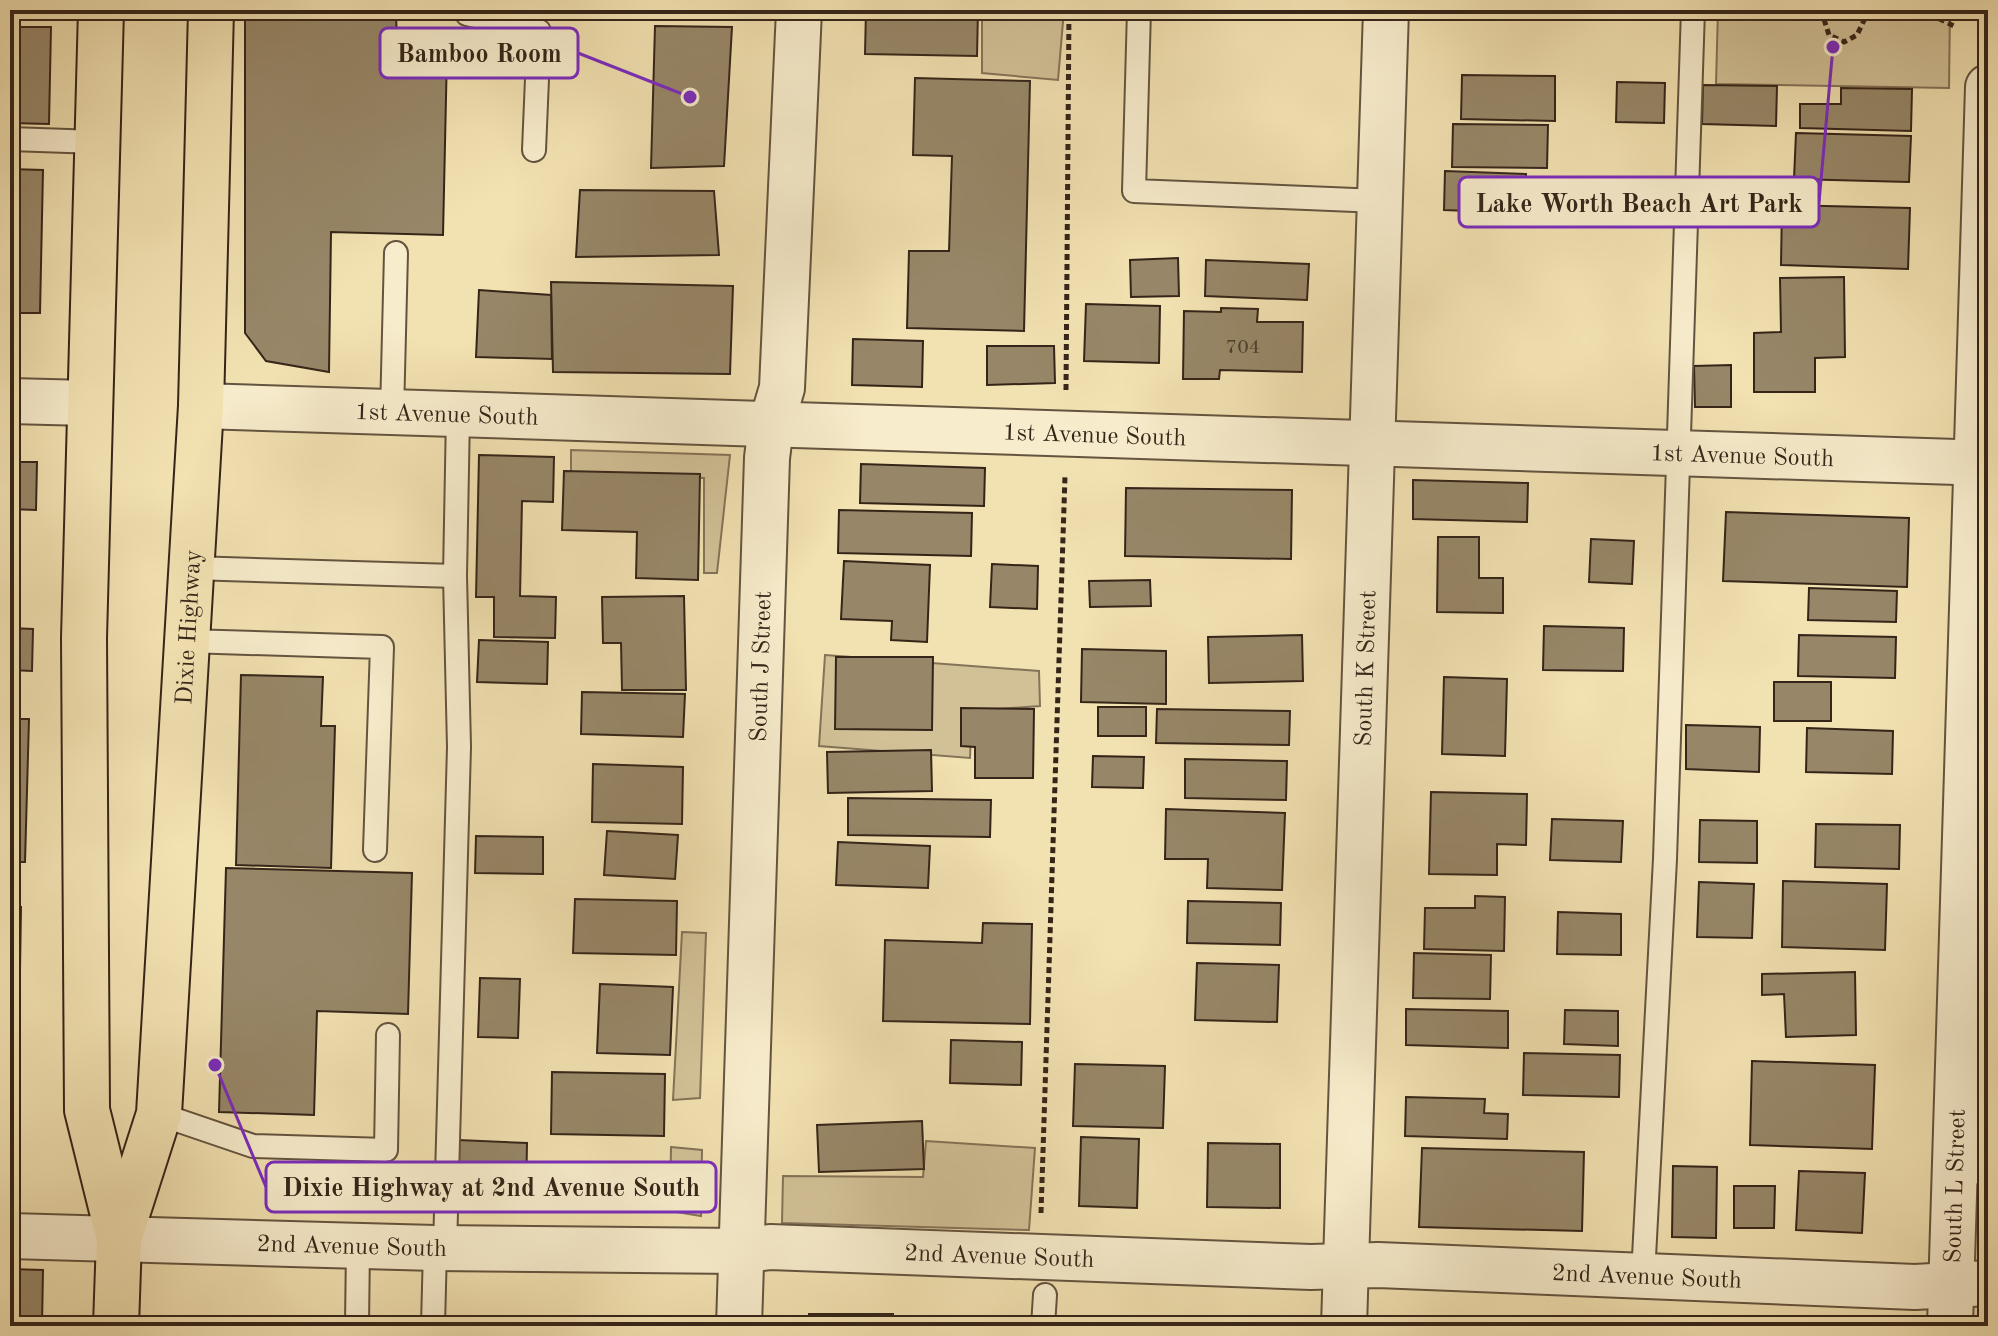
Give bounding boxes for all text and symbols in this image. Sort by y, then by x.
callout: Bamboo Room [380,28,578,78]
text: Bamboo Room [396,42,562,68]
callout: Lake Worth Beach Art Park [1459,177,1819,227]
text: Lake Worth Beach Art Park [1475,192,1803,218]
house number: 704 [1226,338,1260,358]
street label: 1st Avenue South [355,401,539,431]
street label: 1st Avenue South [1002,422,1187,451]
street label: 1st Avenue South [1650,442,1834,472]
street label: Dixie Highway [173,549,206,706]
street label: South J Street [748,590,777,742]
street label: South K Street [1353,590,1381,747]
street label: South L Street [1942,1109,1971,1264]
callout: Dixie Highway at 2nd Avenue South [266,1162,716,1212]
text: Dixie Highway at 2nd Avenue South [282,1176,700,1202]
street label: 2nd Avenue South [256,1233,447,1262]
street label: 2nd Avenue South [904,1242,1095,1273]
street label: 2nd Avenue South [1551,1262,1742,1294]

